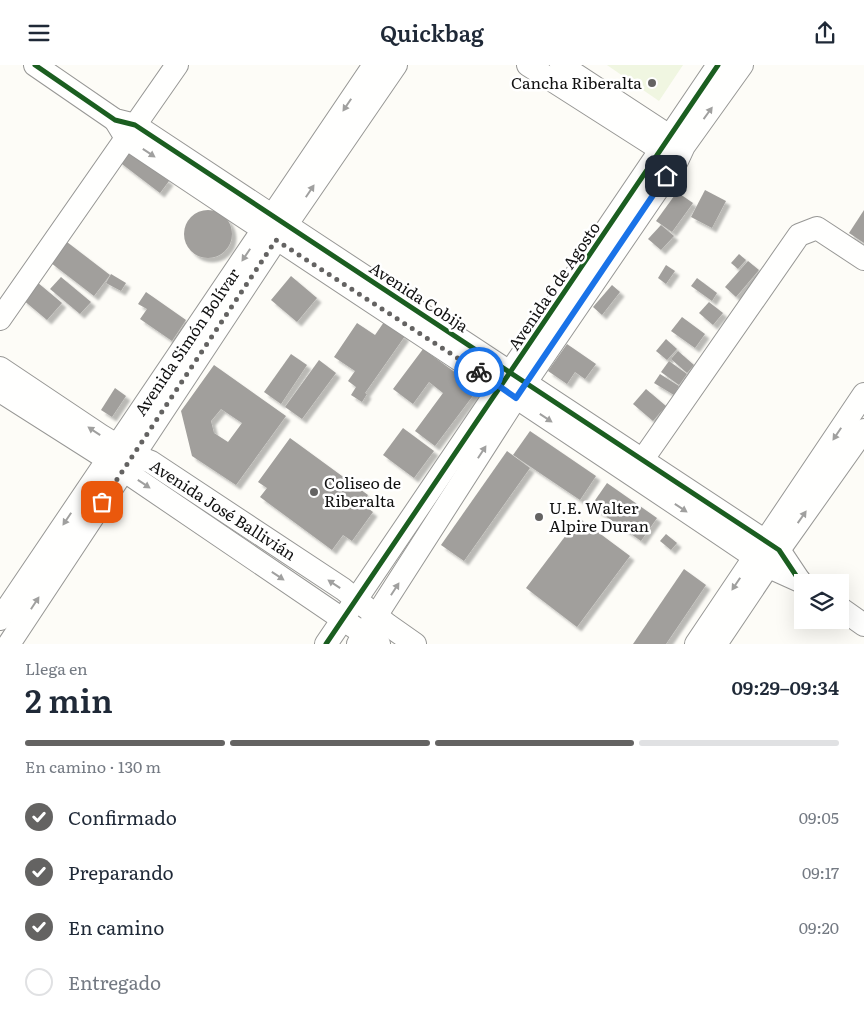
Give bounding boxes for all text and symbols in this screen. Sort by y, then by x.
text: Quickbag [380,16,484,49]
icon: menu [25,19,53,47]
icon: share [811,19,839,47]
place label: Cancha Riberalta [511,70,642,94]
marker: Cancha Riberalta [646,77,658,89]
one-way arrow [342,99,352,112]
one-way arrow [703,106,713,120]
one-way arrow [142,148,155,158]
pin [645,155,687,197]
icon: home [652,162,680,190]
one-way arrow [305,184,315,198]
street label: Avenida 6 de Agosto [501,216,605,354]
one-way arrow [241,248,251,261]
street label: Avenida Cobija [365,255,474,337]
street label: Avenida Simón Bolívar [128,262,245,420]
courier [454,347,504,397]
icon: bike [465,358,493,386]
one-way arrow [539,413,553,423]
one-way arrow [87,426,101,436]
one-way arrow [832,428,842,441]
one-way arrow [477,445,487,458]
street label: Avenida José Ballivián [146,453,302,566]
place label: Coliseo de Riberalta [324,470,401,512]
one-way arrow [137,479,150,489]
pin [81,481,123,523]
marker: Coliseo de Riberalta [308,486,320,498]
icon: bag [88,488,116,516]
place label: U.E. Walter Alpire Duran [549,495,650,537]
one-way arrow [674,503,688,513]
one-way arrow [797,510,807,524]
marker: U.E. Walter Alpire Duran [533,511,545,523]
one-way arrow [62,513,71,526]
one-way arrow [271,571,285,581]
map controls [794,574,849,629]
button: layers [794,574,849,629]
one-way arrow [732,577,741,591]
one-way arrow [327,579,341,588]
one-way arrow [390,582,399,595]
one-way arrow [31,597,40,610]
text: Llega en [25,656,88,680]
text: 09:29–09:34 [731,673,839,701]
text: 2 min [25,675,113,723]
text: En camino · 130 m [25,754,161,778]
icon: check [25,803,53,831]
text: Confirmado [68,803,177,831]
text: 09:05 [799,805,839,829]
icon: check [25,858,53,886]
text: Preparando [68,858,174,886]
text: 09:17 [802,860,839,884]
icon: check [25,913,53,941]
text: En camino [68,913,164,941]
text: 09:20 [799,915,839,939]
text: Entregado [68,968,161,996]

